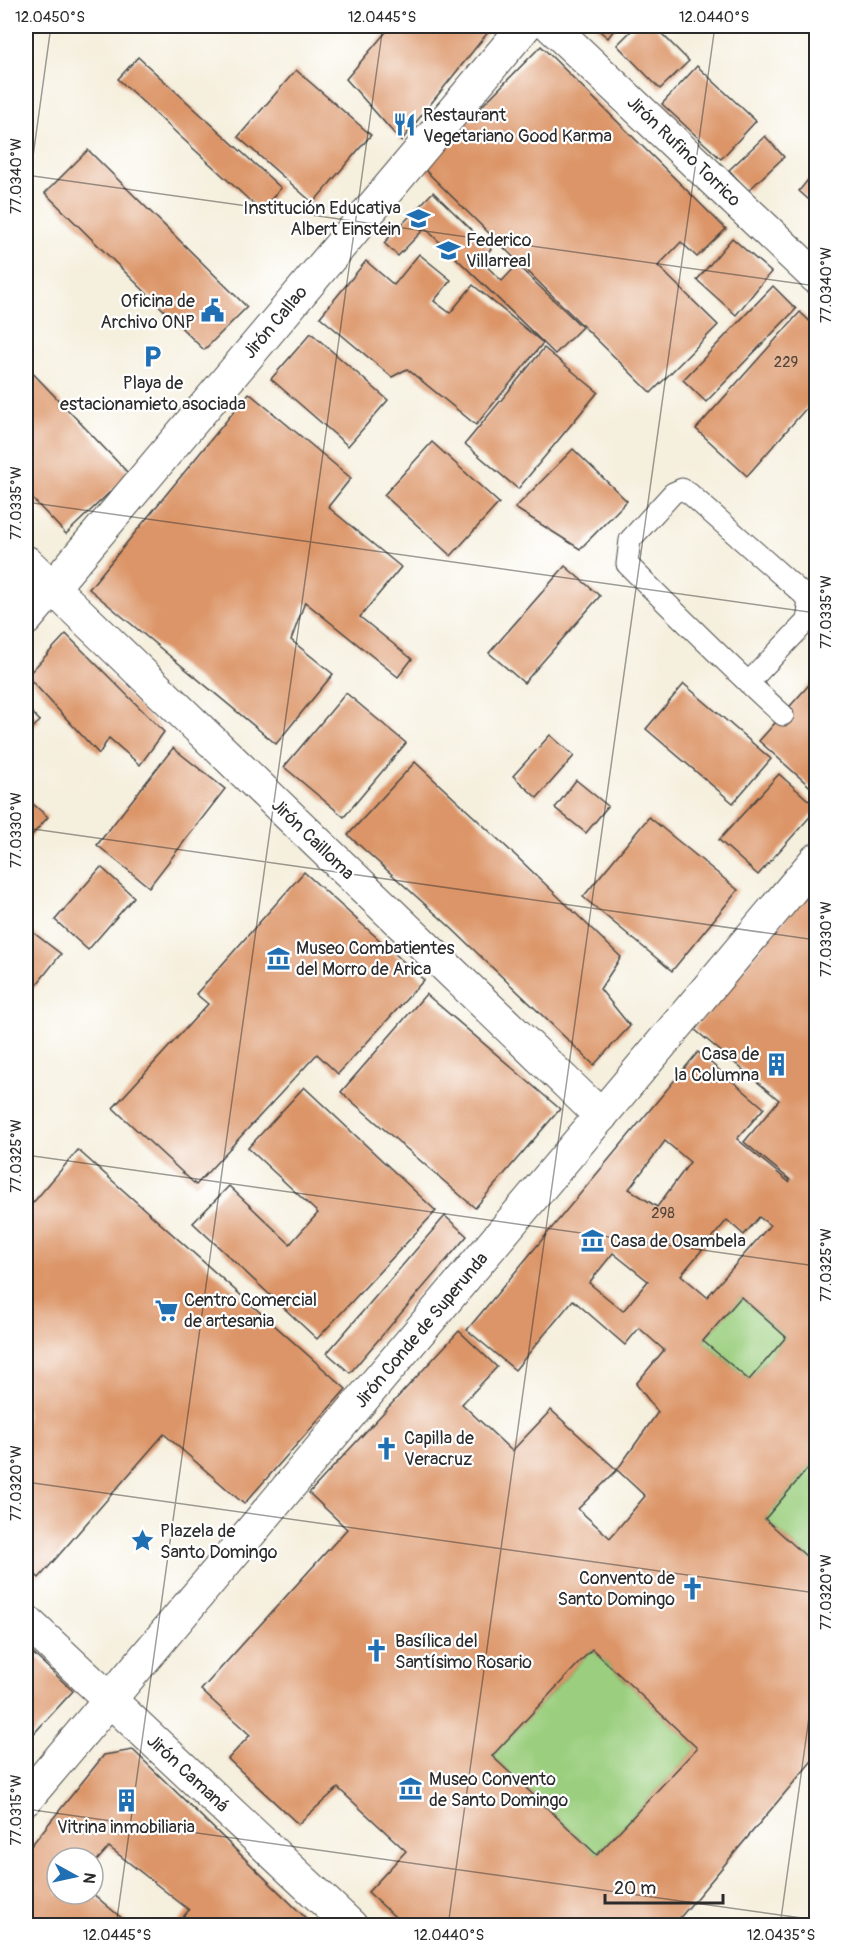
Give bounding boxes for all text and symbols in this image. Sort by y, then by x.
text: 12.0450°S [15,8,85,27]
text: 12.0445°S [348,8,416,27]
text: 12.0440°S [679,8,749,27]
street label: Jirón Rufino Torrico [622,91,746,212]
place label: Restaurant Vegetariano Good Karma [423,104,612,148]
restaurant icon: Restaurant Vegetariano Good Karma [392,112,418,138]
text: 77.0340°W [7,138,26,214]
place label: Institución Educativa Albert Einstein [243,197,401,241]
school or university icon: Institución Educativa Albert Einstein [406,205,432,231]
place label: Federico Villarreal [466,229,532,273]
school or university icon: Federico Villarreal [435,237,461,263]
text: 77.0340°W [817,247,836,323]
street label: Jirón Callao [238,281,313,364]
place label: Oficina de Archivo ONP [100,290,195,334]
public building icon: Oficina de Archivo ONP [200,298,226,324]
parking icon: Playa de estacionamieto asociada [140,344,166,370]
house number: 229 [774,353,798,372]
place label: Playa de estacionamieto asociada [60,372,246,416]
text: 77.0335°W [7,466,26,540]
text: 77.0335°W [817,575,836,649]
text: 77.0330°W [7,792,26,868]
street label: Jirón Cailloma [266,794,359,885]
text: 77.0330°W [817,901,836,977]
place label: Museo Combatientes del Morro de Arica [296,937,455,981]
museum icon: Museo Combatientes del Morro de Arica [265,945,291,971]
place label: Casa de la Columna [674,1043,759,1087]
building icon: Casa de la Columna [764,1051,790,1077]
text: 77.0325°W [7,1119,26,1193]
house number: 298 [651,1204,675,1223]
museum icon: Casa de Osambela [579,1228,605,1254]
text: 77.0325°W [817,1228,836,1302]
place label: Casa de Osambela [610,1230,746,1253]
street label: Jirón Conde de Superunda [349,1248,493,1413]
place label: Centro Comercial de artesania [184,1289,317,1333]
supermarket icon: Centro Comercial de artesania [153,1297,179,1323]
place label: Capilla de Veracruz [404,1427,474,1471]
church icon: Capilla de Veracruz [373,1435,399,1461]
text: 77.0320°W [7,1445,26,1521]
place label: Plazela de Santo Domingo [160,1520,278,1564]
place icon: Plazela de Santo Domingo [129,1528,155,1554]
text: 77.0320°W [817,1554,836,1630]
place label: Convento de Santo Domingo [558,1567,675,1611]
church icon: Convento de Santo Domingo [680,1575,706,1601]
place label: Basílica del Santísimo Rosario [395,1630,532,1674]
church icon: Basílica del Santísimo Rosario [364,1638,390,1664]
street label: Jirón Camaná [142,1729,234,1817]
place label: Museo Convento de Santo Domingo [429,1768,569,1812]
text: 77.0315°W [7,1774,26,1846]
museum icon: Museo Convento de Santo Domingo [398,1776,424,1802]
building icon: Vitrina inmobiliaria [113,1788,139,1814]
place label: Vitrina inmobiliaria [57,1816,195,1839]
north arrow [45,1846,105,1906]
scale bar [605,1867,724,1905]
text: N [78,1871,100,1885]
text: 20 m [614,1877,656,1900]
text: 12.0445°S [83,1926,151,1945]
text: 12.0440°S [414,1926,484,1945]
text: 12.0435°S [747,1926,815,1945]

